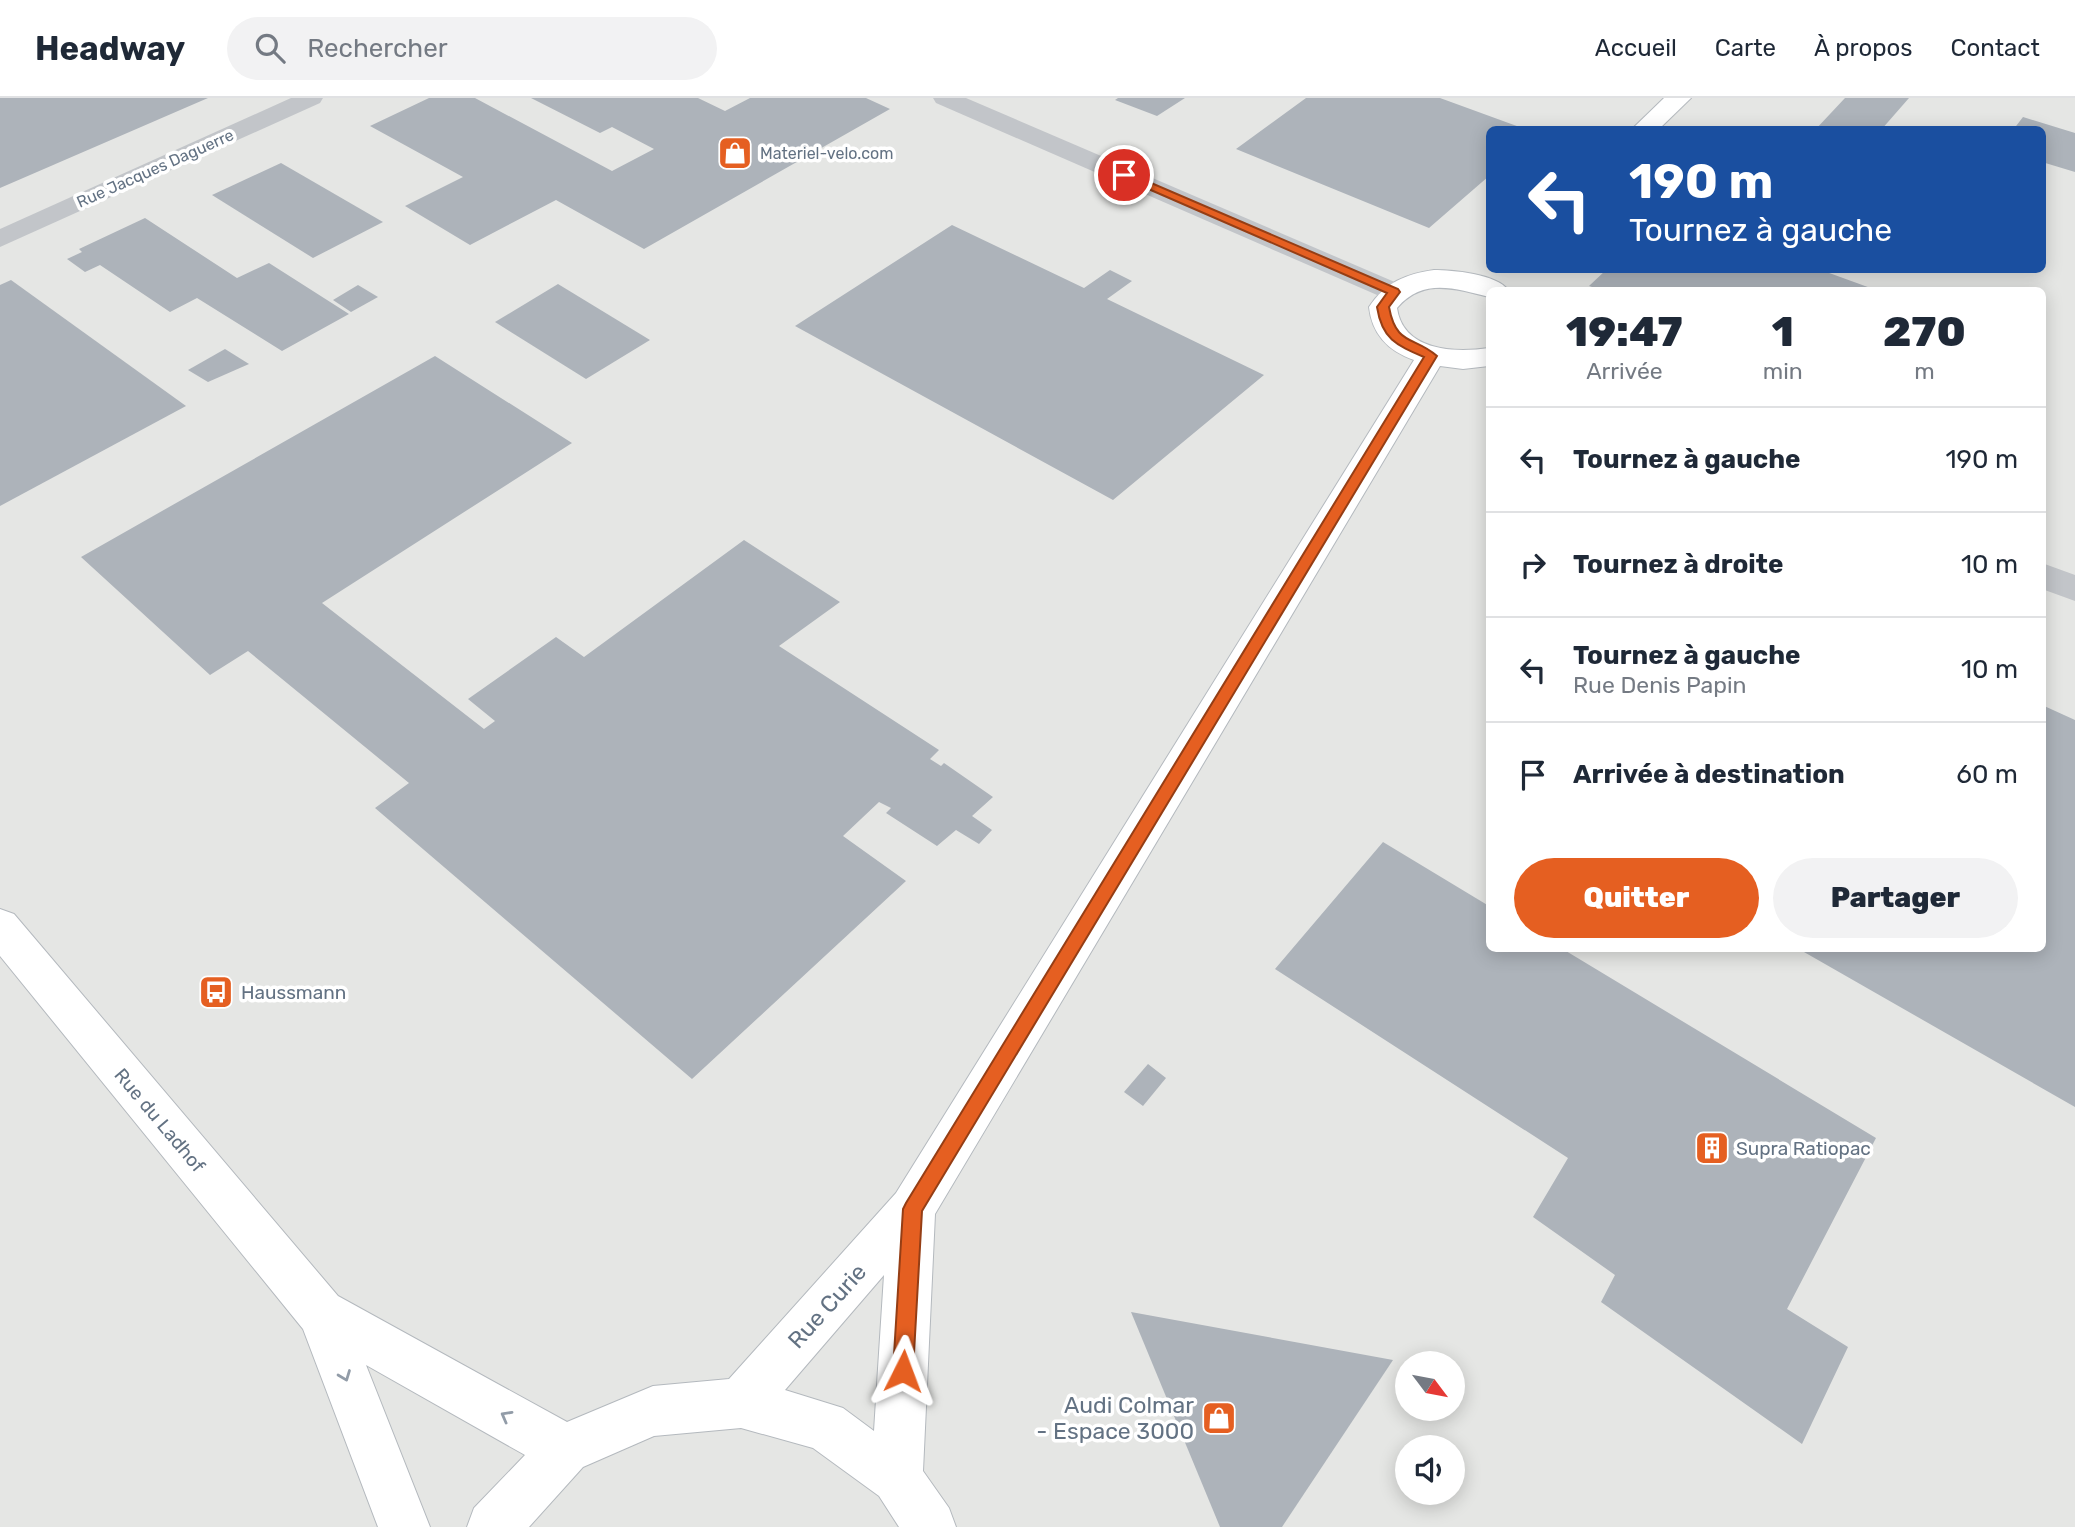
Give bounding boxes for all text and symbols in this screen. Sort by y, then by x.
search box [227,17,717,80]
text: Headway [35,29,185,68]
icon: search [251,29,289,67]
text: Rechercher [307,33,448,64]
text: Accueil [1595,34,1677,62]
text: Carte [1715,34,1776,62]
text: À propos [1814,34,1913,62]
text: Contact [1951,34,2040,62]
street label: Rue Jacques Daguerre [74,125,237,212]
shop icon: Materiel-velo.com [716,134,754,172]
place label: Materiel-velo.com [760,144,893,163]
pin [1094,145,1154,205]
text: 190 m [1629,152,1773,210]
icon: left [1514,154,1605,245]
icon: arrive [1105,156,1143,194]
text: Tournez à gauche [1629,211,1892,249]
text: 19:47 [1566,307,1683,357]
text: 1 [1772,307,1794,357]
text: 270 [1883,307,1966,357]
text: Arrivée [1586,357,1663,385]
text: min [1763,357,1803,385]
text: m [1914,357,1935,385]
icon: left [1514,441,1552,479]
text: Tournez à gauche [1573,444,1801,475]
text: 190 m [1945,444,2018,475]
icon: right [1514,546,1552,584]
text: Tournez à droite [1573,549,1783,580]
text: 10 m [1961,549,2018,580]
text: Tournez à gauche [1573,640,1801,671]
icon: left [1514,651,1552,689]
text: 10 m [1961,654,2018,685]
text: Rue Denis Papin [1573,671,1746,699]
icon: arrive [1514,756,1552,794]
text: Arrivée à destination [1573,759,1845,790]
text: 60 m [1956,759,2018,790]
button: Quitter [1514,858,1759,938]
button: Partager [1773,858,2018,938]
bus stop icon: Haussmann [197,973,235,1011]
place label: Haussmann [241,981,346,1004]
street label: Rue du Ladhof [109,1064,210,1178]
building icon: Supra Ratiopac [1693,1129,1731,1167]
place label: Supra Ratiopac [1736,1137,1871,1160]
street label: Rue Curie [782,1258,872,1354]
position arrow [866,1334,940,1408]
north arrow [1395,1351,1465,1421]
map controls [1395,1351,1465,1505]
one-way arrow [337,1370,351,1382]
place label: Audi Colmar - Espace 3000 [1036,1391,1194,1445]
shop icon: Audi Colmar - Espace 3000 [1200,1399,1238,1437]
one-way arrow [501,1411,513,1424]
button: sound [1395,1435,1465,1505]

